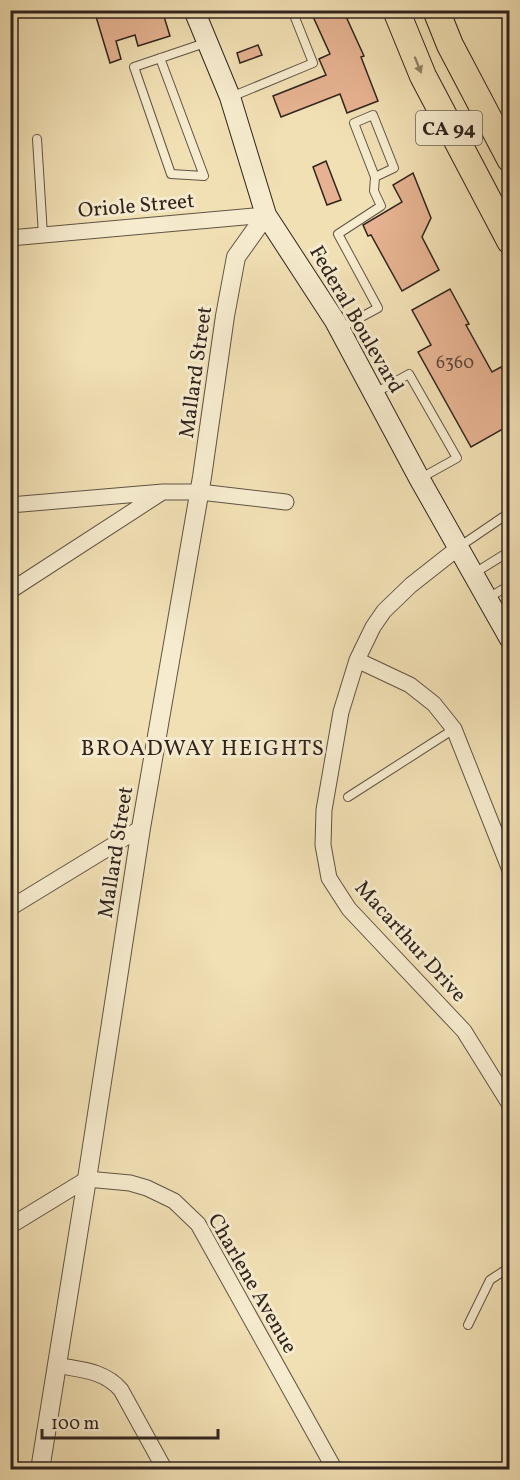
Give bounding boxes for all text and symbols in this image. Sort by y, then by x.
one-way arrow [413,56,423,74]
road number: CA 94 [416,111,482,145]
street label: Oriole Street [77,187,196,226]
street label: Federal Boulevard [302,240,410,399]
street label: Mallard Street [173,304,220,440]
house number: 6360 [436,351,474,376]
district label: BROADWAY HEIGHTS [81,734,325,765]
street label: Mallard Street [92,784,141,920]
street label: Macarthur Drive [347,875,472,1009]
street label: Charlene Avenue [200,1208,304,1359]
scale bar [42,1402,218,1440]
text: 100 m [51,1412,100,1437]

